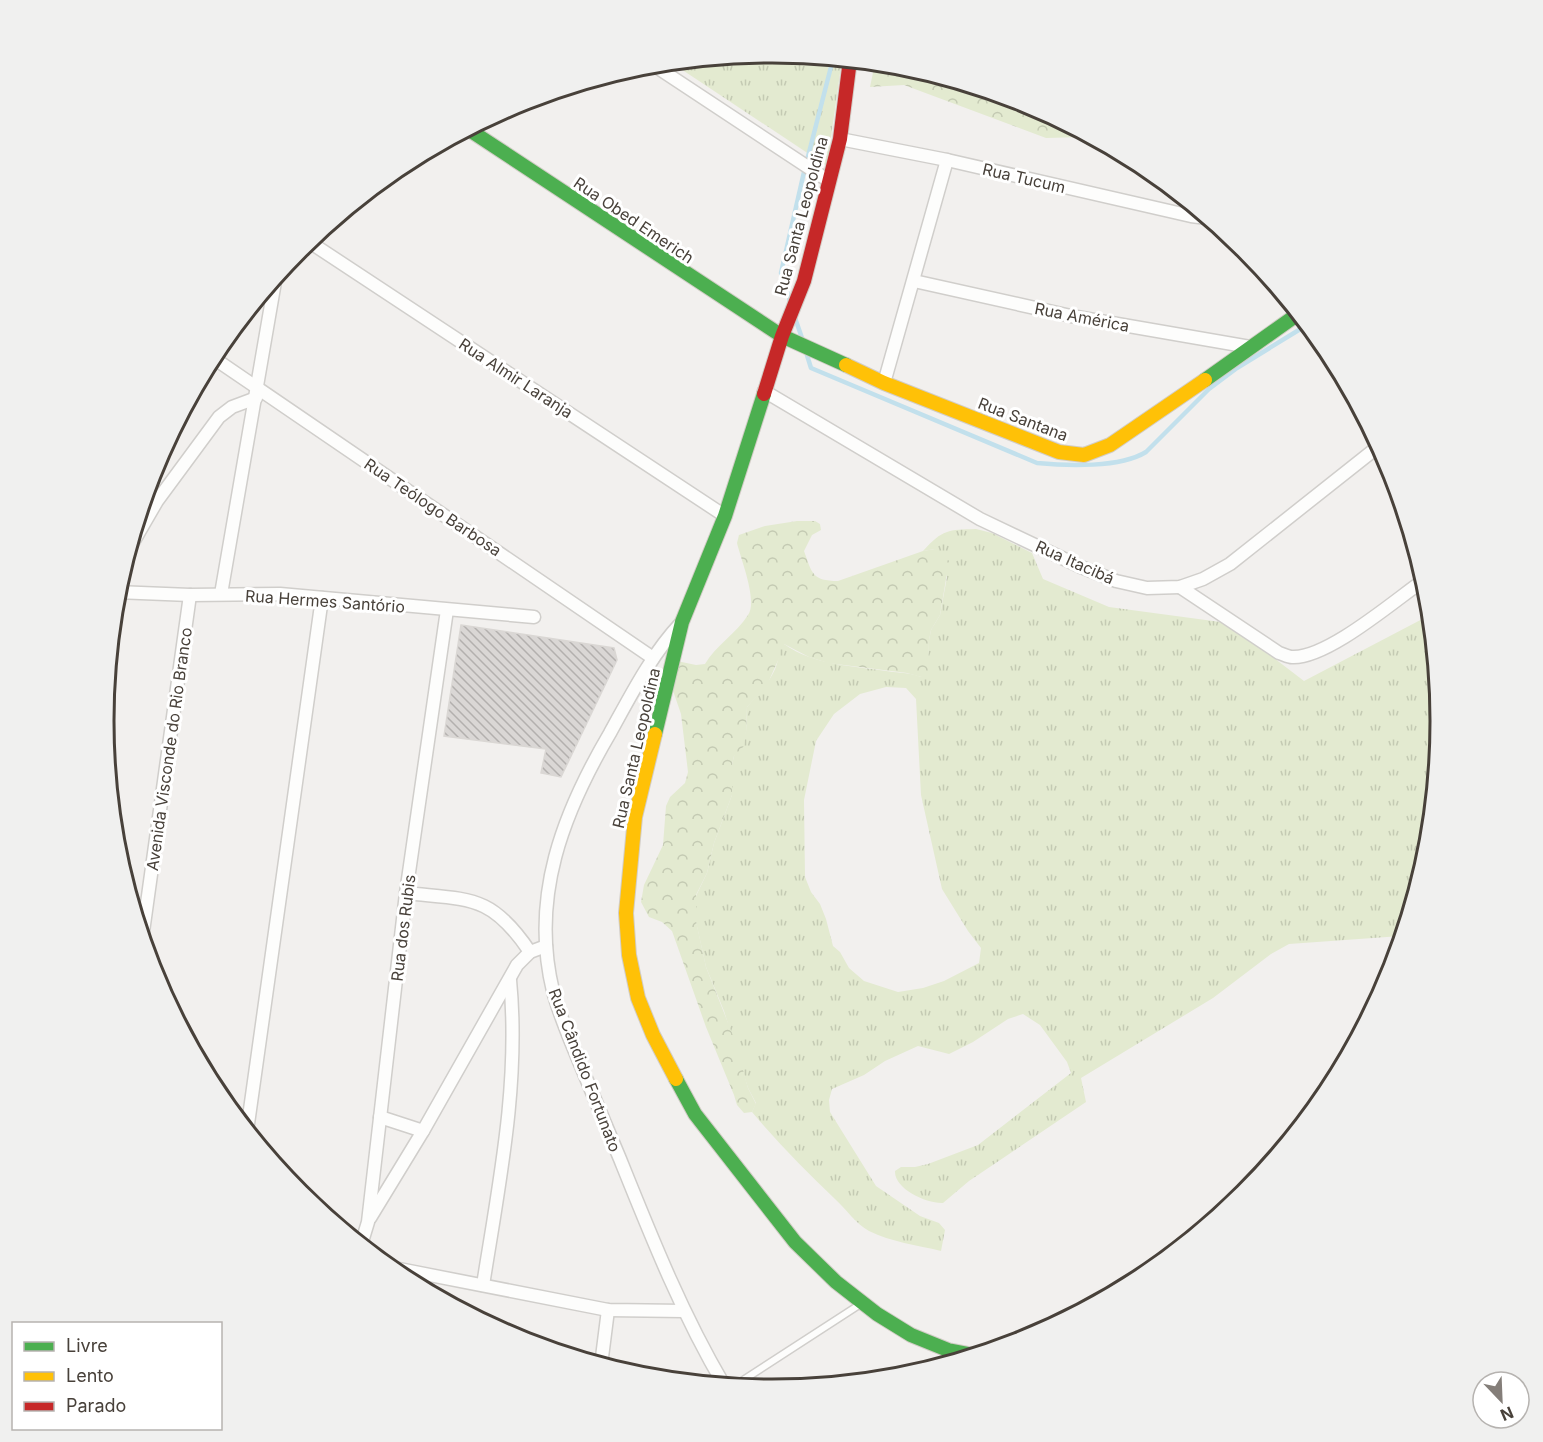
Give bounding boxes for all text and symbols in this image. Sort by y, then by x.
street label: Rua Santa Leopoldina [770,134,832,298]
street label: Rua Tucum [981,159,1067,197]
street label: Rua Obed Emerich [570,172,698,268]
street label: Rua América [1033,298,1131,336]
street label: Rua Almir Laranja [455,334,577,422]
street label: Rua Santana [975,393,1071,445]
street label: Rua Teólogo Barbosa [361,454,505,560]
street label: Rua Itacibá [1033,536,1117,588]
street label: Rua Hermes Santório [244,585,406,617]
street label: Avenida Visconde do Rio Branco [142,626,196,872]
street label: Rua Santa Leopoldina [608,666,664,830]
street label: Rua dos Rubis [387,873,419,983]
street label: Rua Cândido Fortunato [545,985,625,1155]
legend [12,1322,222,1430]
text: Livre [66,1335,108,1356]
text: Lento [66,1365,114,1386]
north arrow [1471,1370,1531,1430]
text: Parado [66,1395,126,1416]
text: N [1497,1402,1516,1425]

